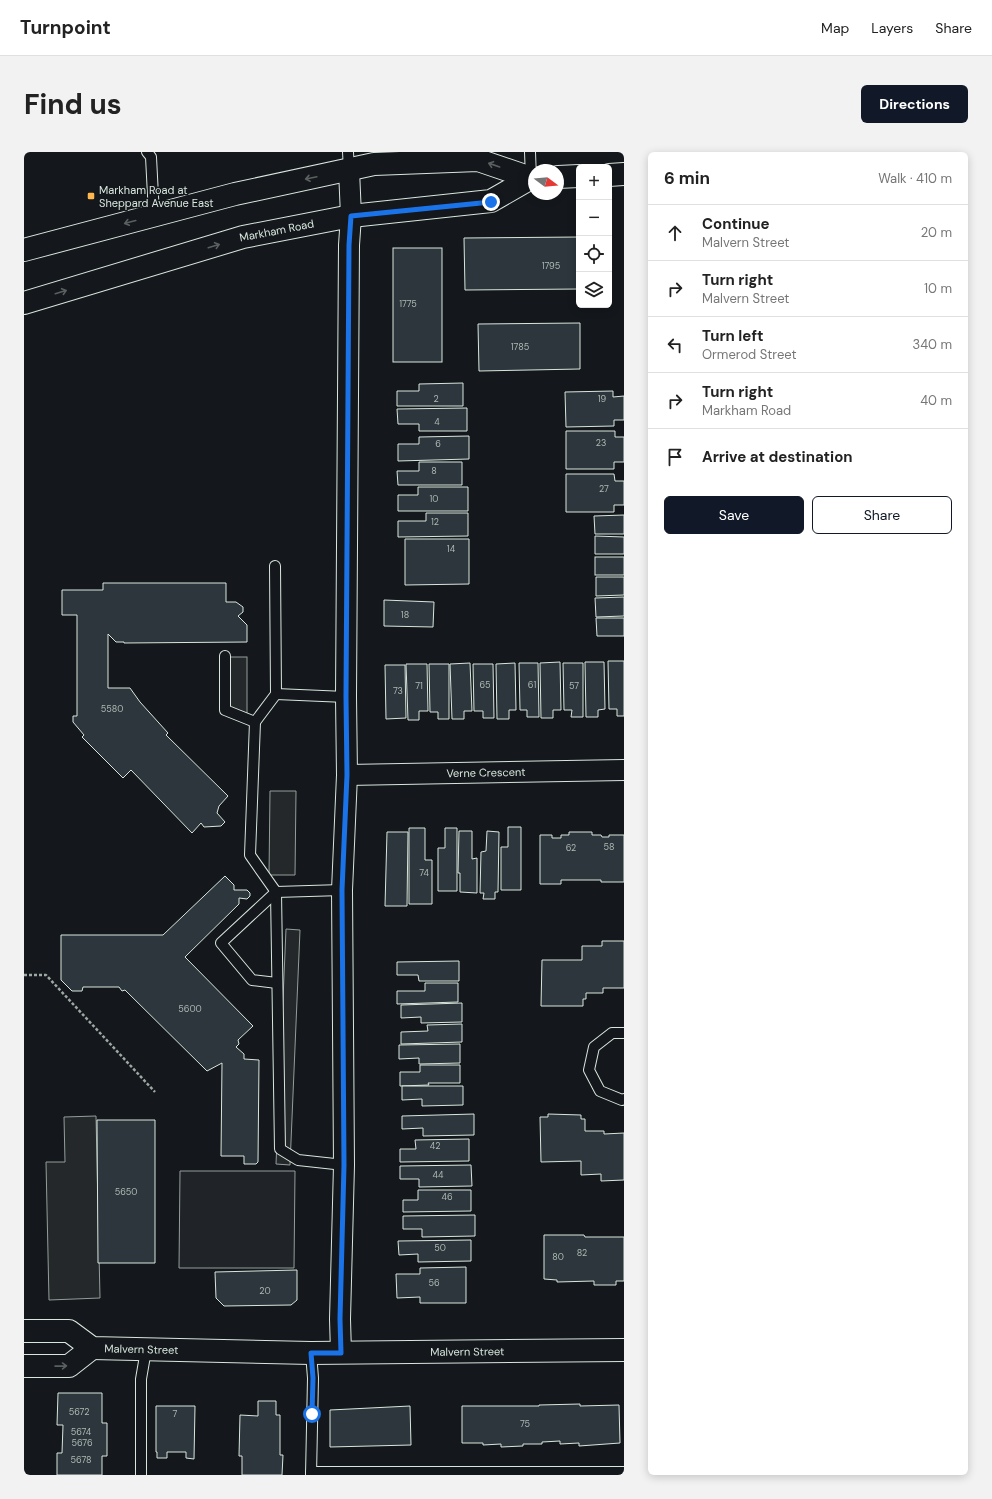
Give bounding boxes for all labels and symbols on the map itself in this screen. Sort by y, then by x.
one-way arrow [488,161,500,169]
north arrow [528,164,564,200]
one-way arrow [305,174,318,182]
place label: Markham Road at Sheppard Avenue East [99,183,214,210]
marker: Markham Road at Sheppard Avenue East [86,191,96,201]
route end [482,193,500,211]
street label: Markham Road [238,216,315,245]
one-way arrow [124,219,137,226]
one-way arrow [207,242,220,249]
house number: 1795 [542,260,560,272]
one-way arrow [55,288,68,295]
house number: 1775 [399,298,417,310]
house number: 1785 [511,341,529,353]
house number: 2 [433,393,439,405]
house number: 19 [598,393,607,405]
house number: 4 [434,416,440,428]
house number: 23 [596,437,606,449]
house number: 6 [435,438,441,450]
house number: 8 [431,465,437,477]
house number: 27 [599,483,609,495]
house number: 10 [430,493,438,505]
house number: 12 [431,516,439,528]
house number: 14 [447,543,456,555]
house number: 18 [401,609,409,621]
house number: 65 [480,679,490,691]
house number: 61 [528,679,536,691]
house number: 71 [415,680,423,692]
house number: 57 [569,680,579,692]
house number: 73 [393,685,403,697]
house number: 5580 [101,703,123,715]
street label: Verne Crescent [446,765,526,780]
house number: 58 [604,841,614,853]
house number: 62 [566,842,576,854]
house number: 74 [419,867,429,879]
house number: 5600 [178,1003,202,1015]
house number: 42 [430,1140,440,1152]
house number: 44 [433,1169,444,1181]
house number: 5650 [115,1186,137,1198]
house number: 46 [441,1191,453,1203]
house number: 50 [434,1242,446,1254]
house number: 82 [577,1247,587,1259]
house number: 80 [552,1251,564,1263]
house number: 56 [428,1277,440,1289]
house number: 20 [259,1285,271,1297]
street label: Malvern Street [104,1341,179,1357]
street label: Malvern Street [430,1344,504,1359]
one-way arrow [54,1362,67,1370]
route start [303,1405,321,1423]
house number: 5672 [69,1406,89,1418]
house number: 7 [173,1408,178,1420]
house number: 75 [520,1418,530,1430]
house number: 5674 [71,1426,92,1438]
house number: 5676 [71,1437,93,1449]
house number: 5678 [70,1454,92,1466]

